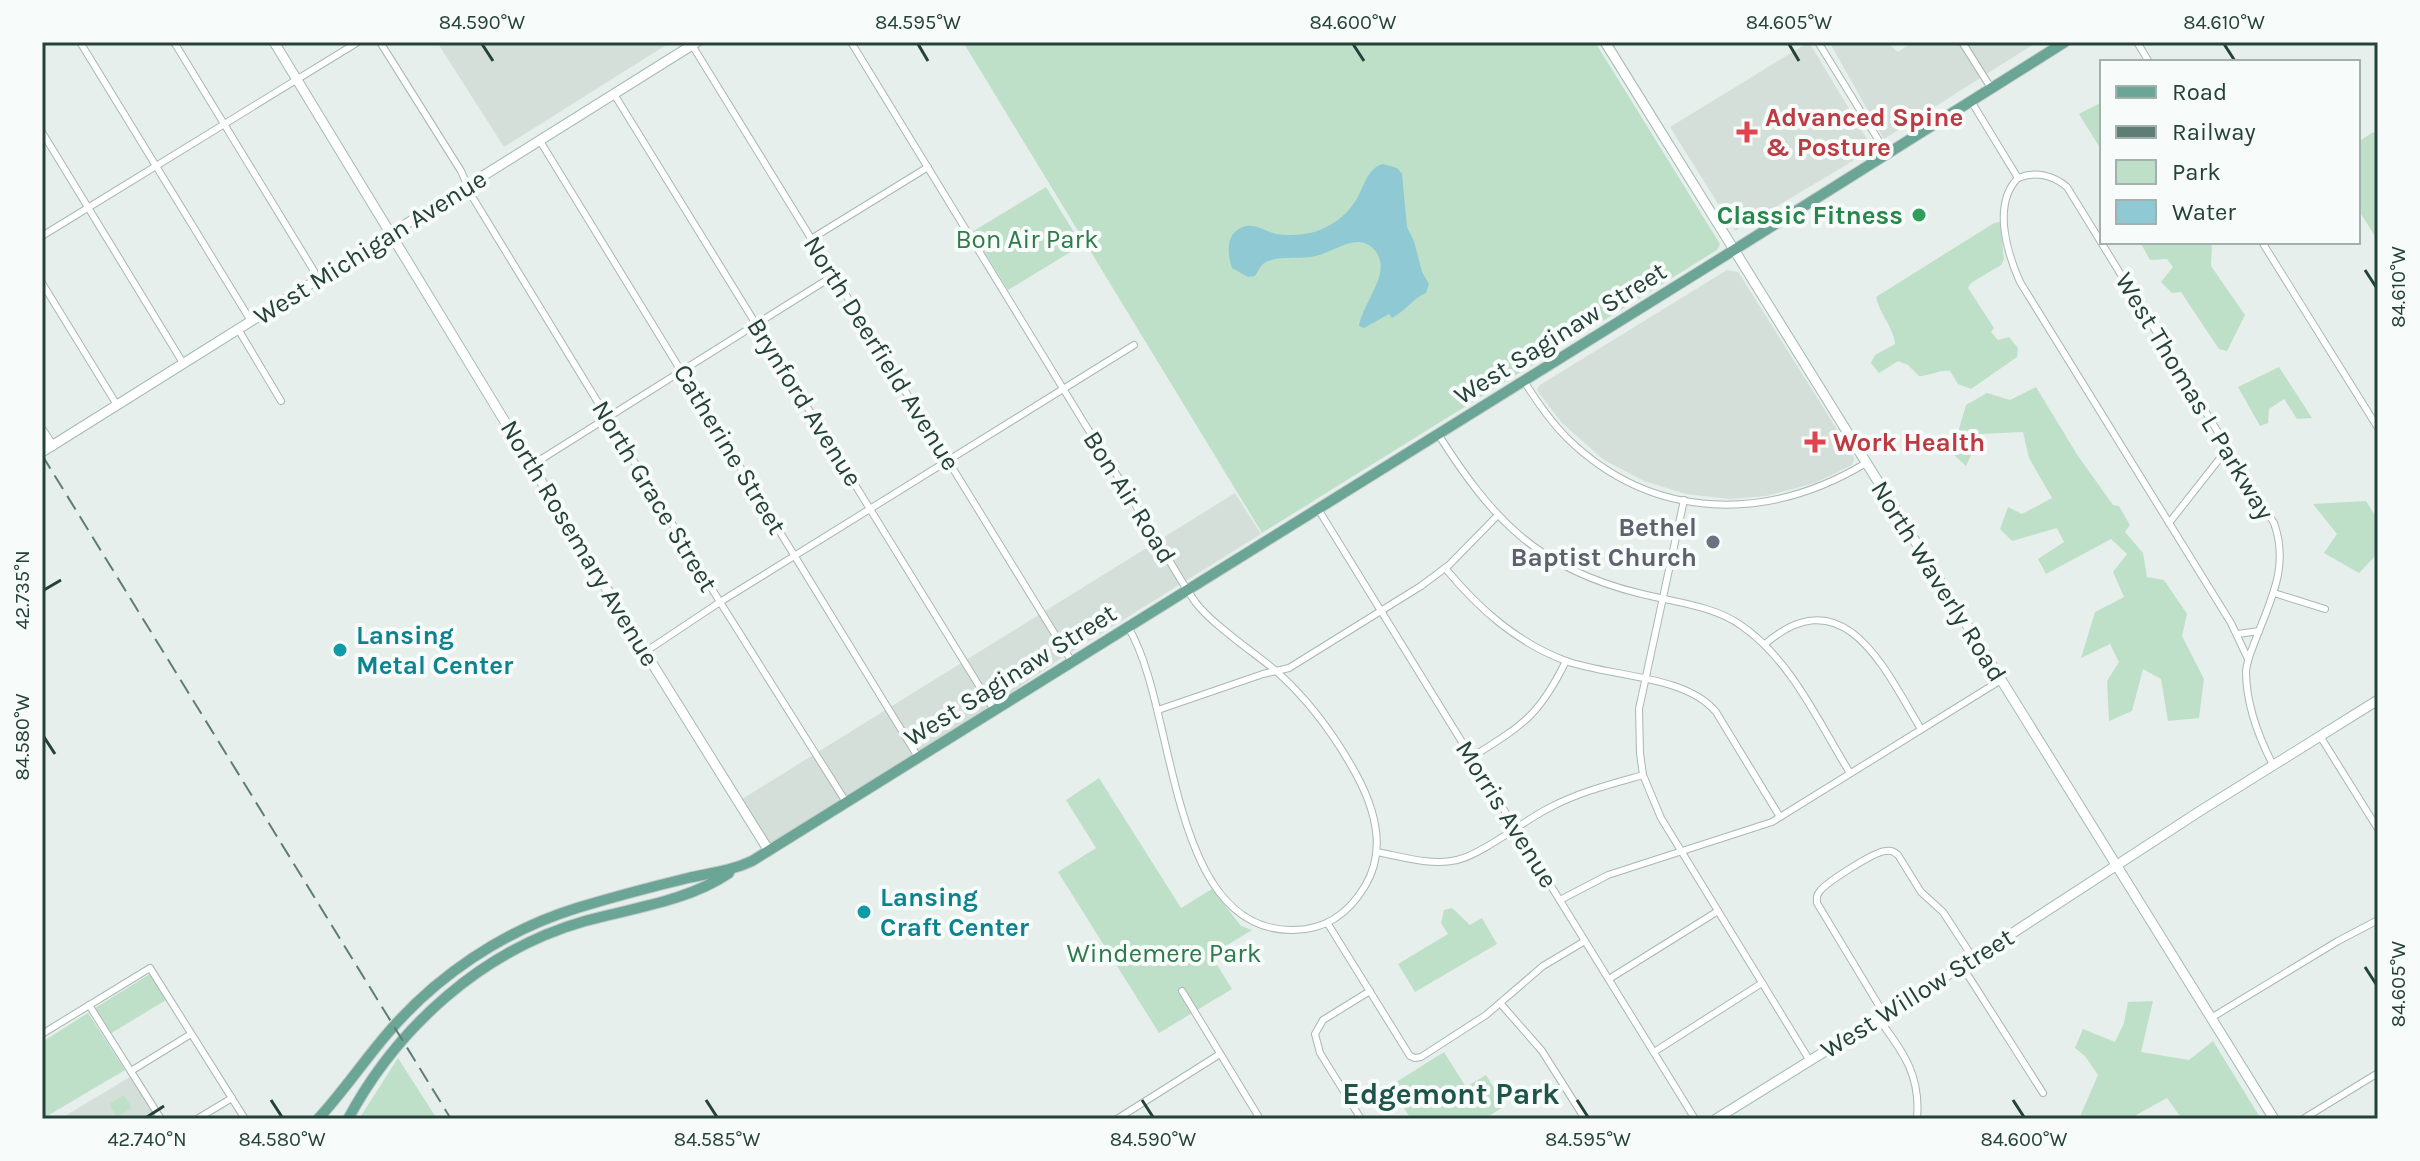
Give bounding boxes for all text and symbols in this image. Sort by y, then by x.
text: 84.590°W [439,11,525,34]
text: 84.595°W [875,11,961,34]
text: 84.600°W [1310,11,1397,34]
text: 84.605°W [1746,11,1832,34]
text: 84.610°W [2183,11,2265,34]
legend [2100,60,2360,244]
text: Road [2172,78,2227,106]
place label: Advanced Spine & Posture [1765,102,1963,163]
text: Railway [2172,118,2256,146]
marker: Advanced Spine & Posture [1736,121,1758,143]
text: Park [2172,158,2221,186]
street label: West Michigan Avenue [248,163,492,332]
text: Water [2172,198,2236,226]
place label: Classic Fitness [1717,200,1903,231]
marker: Classic Fitness [1910,206,1928,224]
park label: Bon Air Park [955,224,1099,255]
street label: North Deerfield Avenue [797,230,966,476]
text: 84.610°W [2387,246,2410,328]
street label: West Saginaw Street [1448,255,1672,411]
street label: West Thomas L Parkway [2108,267,2281,526]
street label: Brynford Avenue [740,312,869,492]
street label: Catherine Street [667,359,793,540]
street label: North Grace Street [585,395,724,598]
street label: North Rosemary Avenue [494,414,665,672]
street label: Bon Air Road [1077,425,1183,569]
place label: Work Health [1833,427,1985,458]
marker: Work Health [1804,431,1826,453]
street label: North Waverly Road [1864,475,2013,687]
place label: Bethel Baptist Church [1511,512,1697,573]
marker: Bethel Baptist Church [1704,533,1722,551]
text: 42.735°N [11,550,34,630]
street label: West Saginaw Street [898,597,1122,753]
place label: Lansing Metal Center [356,620,514,681]
marker: Lansing Metal Center [331,641,349,659]
text: 84.580°W [11,693,34,781]
street label: Morris Avenue [1449,735,1564,894]
place label: Lansing Craft Center [880,882,1030,943]
marker: Lansing Craft Center [855,903,873,921]
street label: West Willow Street [1815,921,2020,1065]
park label: Windemere Park [1067,938,1261,969]
text: 84.605°W [2387,941,2410,1027]
district label: Edgemont Park [1342,1076,1560,1112]
text: 42.740°N [107,1128,187,1151]
text: 84.580°W [238,1128,326,1151]
text: 84.585°W [674,1128,760,1151]
text: 84.590°W [1110,1128,1196,1151]
text: 84.595°W [1545,1128,1631,1151]
text: 84.600°W [1981,1128,2068,1151]

